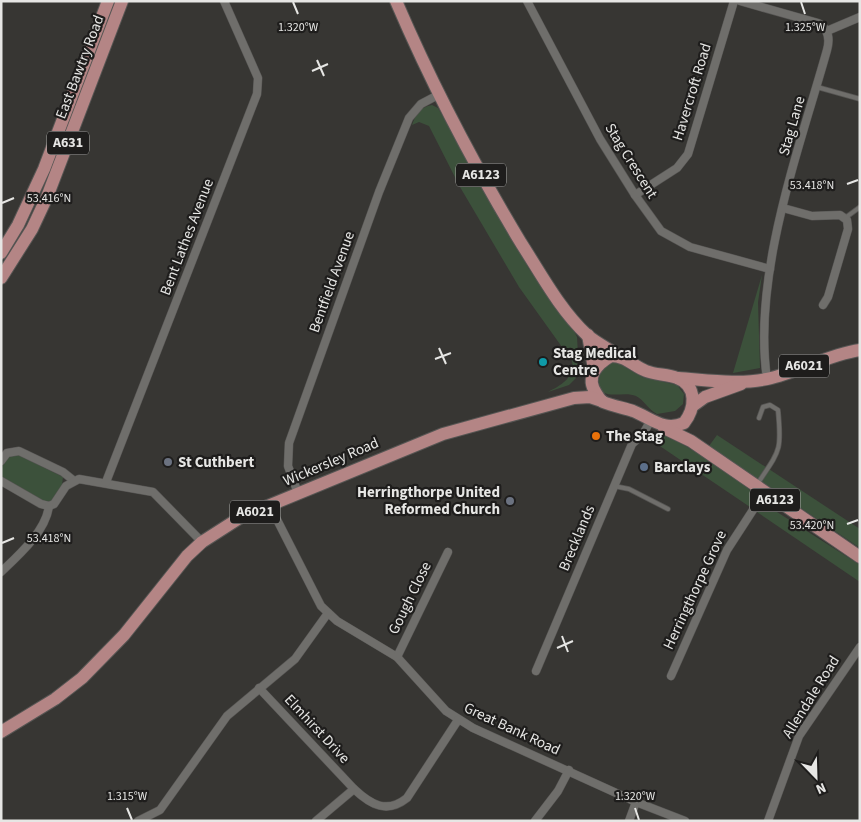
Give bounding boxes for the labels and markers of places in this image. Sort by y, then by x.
place label: Stag Medical Centre [553,343,637,381]
marker: Stag Medical Centre [537,356,549,368]
place label: The Stag [606,426,663,447]
marker: The Stag [590,430,602,442]
place label: St Cuthbert [178,452,254,473]
marker: St Cuthbert [162,456,174,468]
place label: Barclays [654,457,711,478]
marker: Barclays [638,461,650,473]
place label: Herringthorpe United Reformed Church [357,482,500,520]
marker: Herringthorpe United Reformed Church [504,495,516,507]

